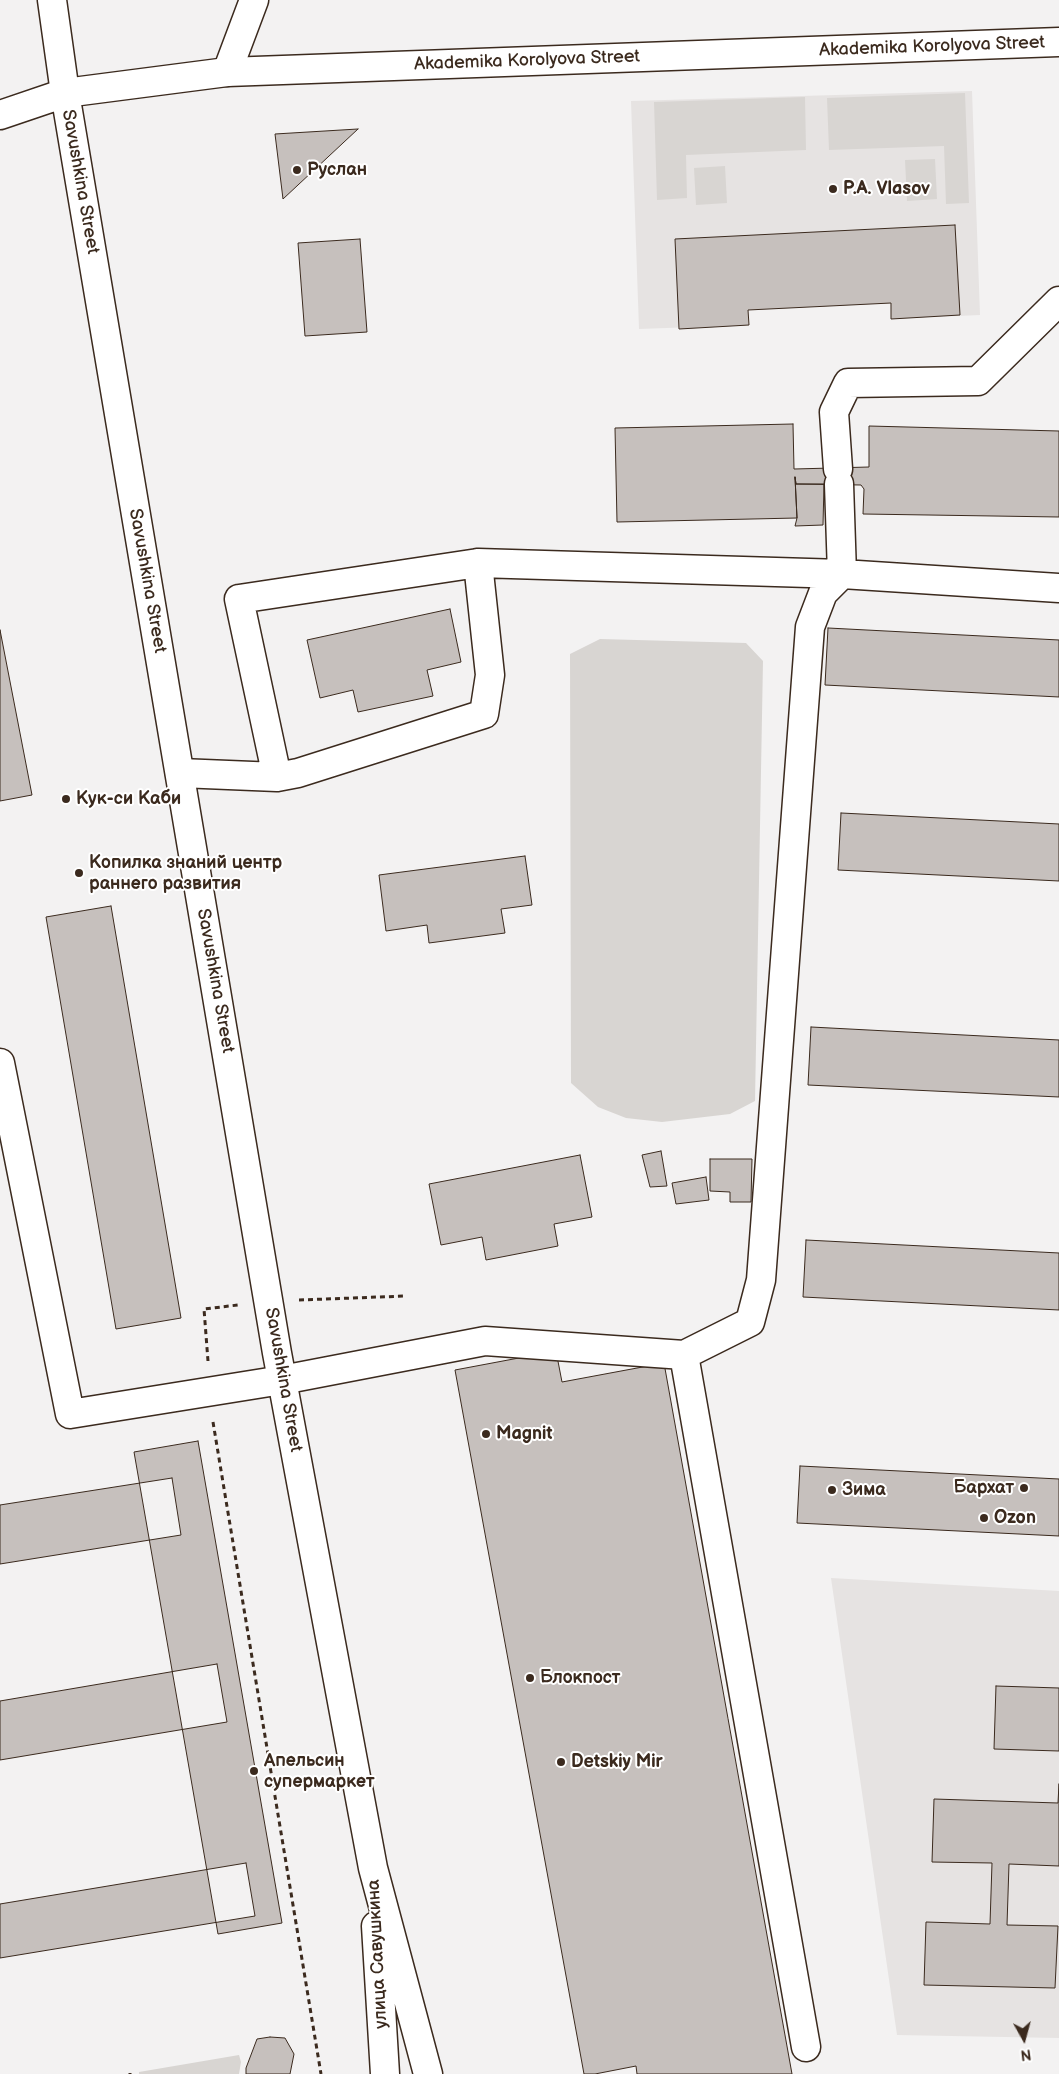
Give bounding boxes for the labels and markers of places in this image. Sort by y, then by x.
place label: Руслан [307,159,367,181]
marker: Руслан [291,164,303,176]
place label: P.A. Vlasov [843,178,930,200]
marker: P.A. Vlasov [827,183,839,195]
place label: Кук-си Каби [76,788,181,810]
marker: Кук-си Каби [60,793,72,805]
place label: Копилка знаний центр раннего развития [89,852,282,894]
marker: Копилка знаний центр раннего развития [73,867,85,879]
place label: Magnit [496,1423,553,1445]
marker: Magnit [480,1428,492,1440]
place label: Бархат [954,1477,1014,1499]
place label: Зима [842,1479,886,1501]
marker: Бархат [1018,1482,1030,1494]
marker: Зима [826,1484,838,1496]
place label: Ozon [994,1507,1036,1529]
marker: Ozon [978,1512,990,1524]
place label: Блокпост [540,1667,620,1689]
marker: Блокпост [524,1672,536,1684]
place label: Апельсин супермаркет [264,1750,375,1792]
place label: Detskiy Mir [571,1751,663,1773]
marker: Detskiy Mir [555,1756,567,1768]
marker: Апельсин супермаркет [248,1765,260,1777]

